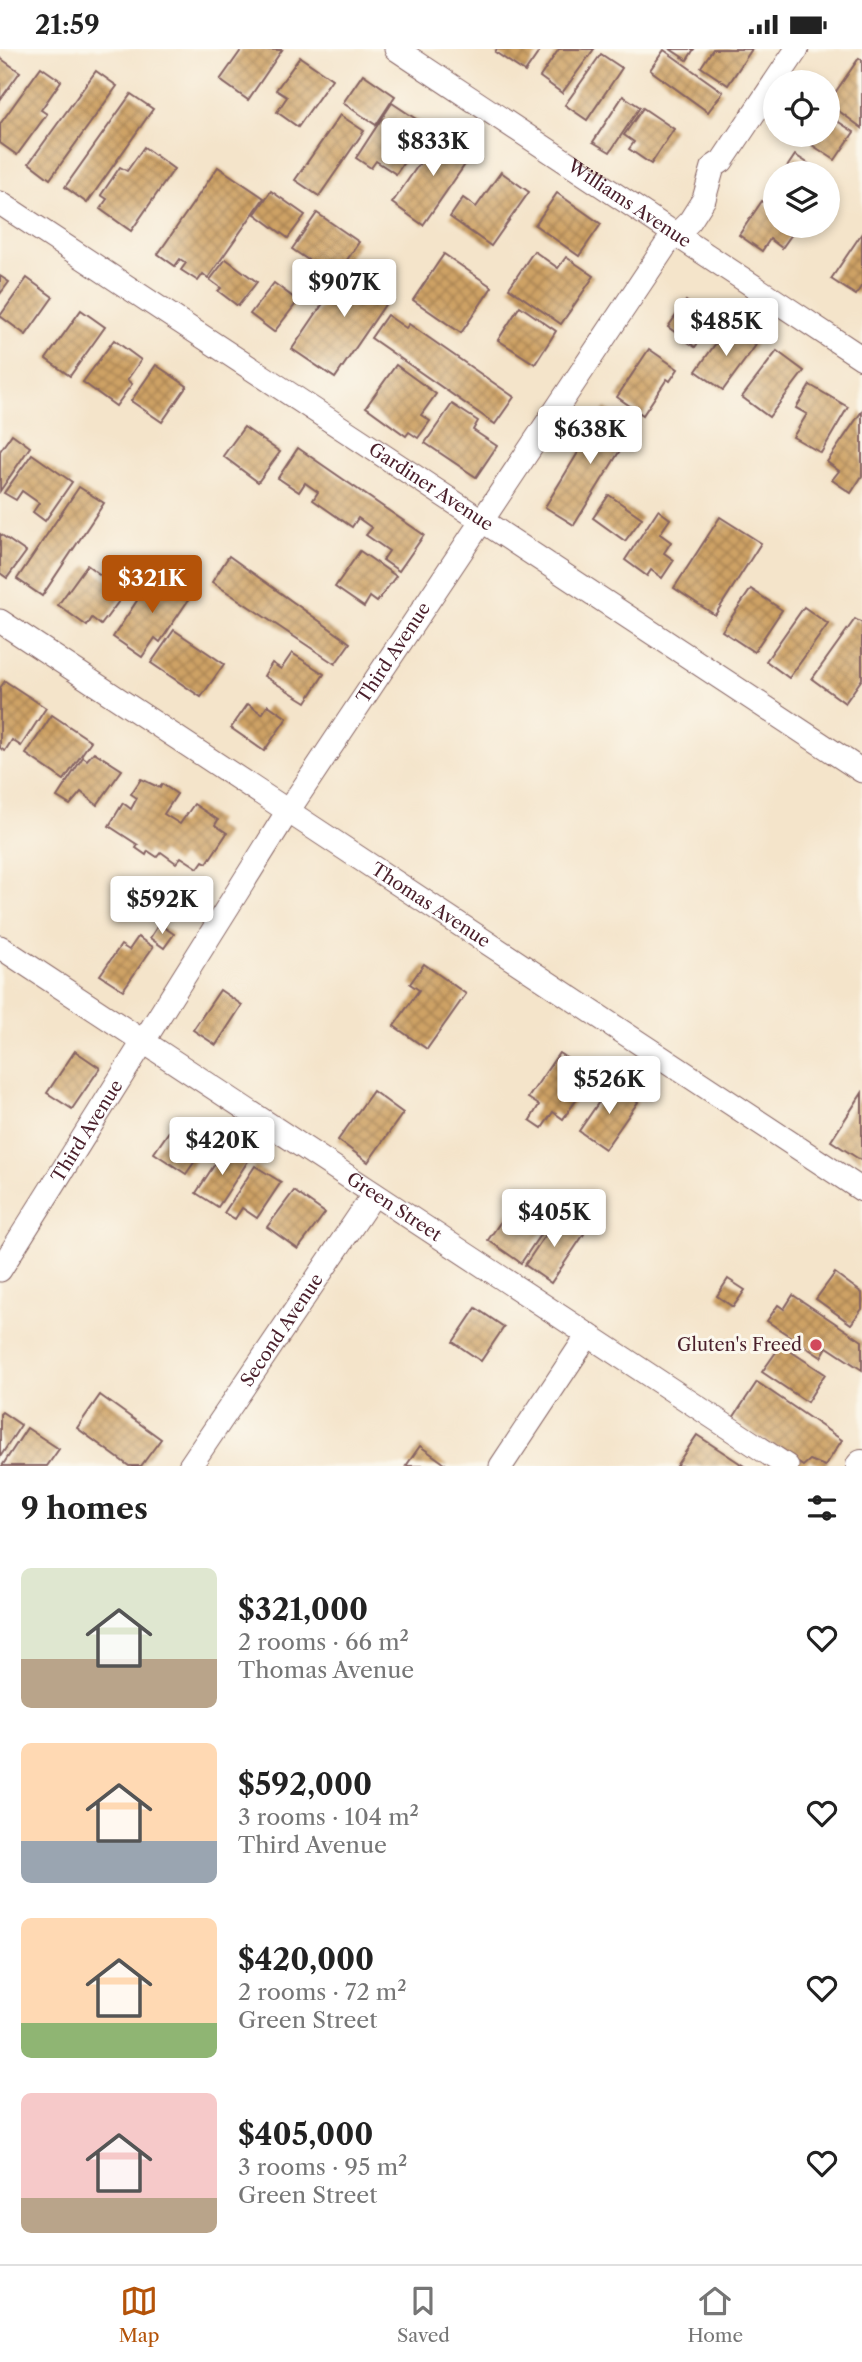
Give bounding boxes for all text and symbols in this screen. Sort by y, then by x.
text: 21:59 [35,9,100,41]
map controls [763,70,840,238]
button: locate [763,70,840,147]
pin: $833K [384,118,482,178]
text: $833K [397,127,469,155]
street label: Williams Avenue [563,154,695,253]
button: layers [763,161,840,238]
pin: $907K [295,259,393,319]
text: $907K [308,268,380,296]
pin: $485K [677,299,775,358]
text: $485K [690,307,762,335]
pin: $638K [541,407,639,466]
text: $638K [554,415,626,443]
street label: Gardiner Avenue [364,438,497,536]
pin: $321K [103,555,201,615]
text: $321K [118,564,186,592]
street label: Third Avenue [352,598,435,708]
street label: Thomas Avenue [367,858,494,952]
pin: $592K [113,877,211,936]
text: $592K [126,885,198,913]
pin: $526K [560,1056,658,1116]
text: $526K [573,1065,645,1093]
street label: Third Avenue [47,1076,127,1186]
pin: $420K [173,1117,271,1177]
text: $420K [185,1126,259,1154]
street label: Green Street [342,1168,446,1246]
pin: $405K [505,1189,603,1249]
text: $405K [518,1198,590,1226]
street label: Second Avenue [236,1269,328,1391]
place label: Gluten's Freed [677,1334,802,1356]
marker: Gluten's Freed [808,1337,824,1353]
icon: filters [803,1489,841,1527]
text: 9 homes [21,1490,148,1527]
text: $321,000 [238,1591,368,1628]
icon: home [77,1596,161,1680]
icon: heart [803,1619,841,1657]
text: 2 rooms · 66 m² [238,1628,409,1656]
text: Thomas Avenue [238,1656,414,1684]
text: $592,000 [238,1766,372,1803]
icon: home [77,1771,161,1855]
icon: heart [803,1794,841,1832]
text: 3 rooms · 104 m² [238,1803,419,1831]
text: Third Avenue [238,1831,387,1859]
text: $420,000 [238,1941,374,1978]
icon: home [77,1946,161,2030]
icon: heart [803,1969,841,2007]
text: 2 rooms · 72 m² [238,1978,407,2006]
text: Green Street [238,2006,377,2034]
text: $405,000 [238,2116,373,2153]
icon: home [77,2121,161,2205]
icon: heart [803,2144,841,2182]
text: 3 rooms · 95 m² [238,2153,407,2181]
text: Green Street [238,2181,377,2209]
tab: Map [119,2282,160,2347]
tab: Saved [397,2282,450,2347]
tab: Home [687,2282,743,2347]

